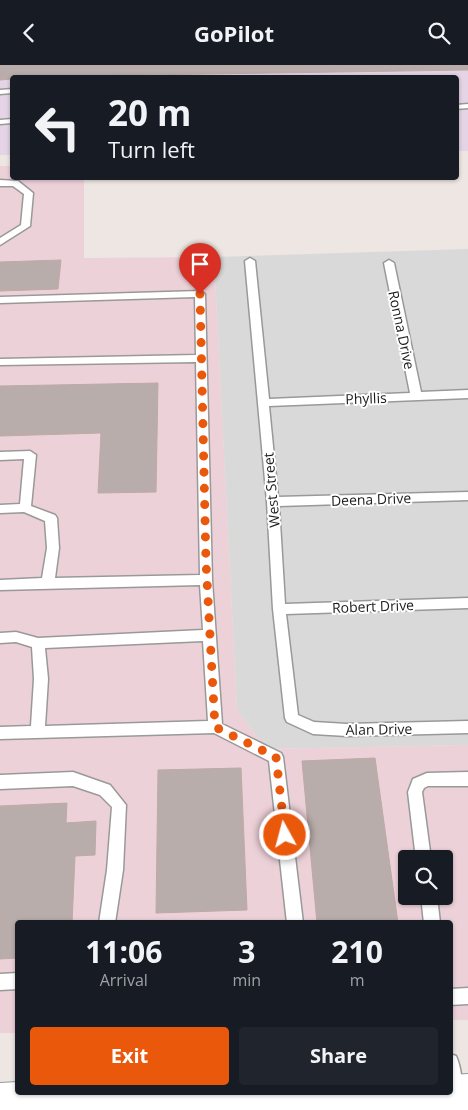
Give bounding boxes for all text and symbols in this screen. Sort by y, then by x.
text: GoPilot [194,18,274,48]
icon: back [15,19,43,47]
icon: search [425,19,453,47]
text: 20 m [108,89,191,136]
icon: left [25,95,90,160]
text: Turn left [108,134,195,164]
pin [179,243,221,294]
icon: arrive [186,250,214,278]
street label: Ronna Drive [384,289,420,371]
street label: Phyllis [345,388,387,408]
street label: West Street [258,452,284,528]
street label: Deena Drive [331,488,412,510]
street label: Robert Drive [332,595,414,617]
street label: Alan Drive [346,719,413,739]
position arrow [258,808,310,860]
map controls [398,850,453,905]
button: search [398,850,453,905]
text: 11:06 [85,931,162,972]
text: 3 [238,931,255,972]
text: 210 [331,931,383,972]
text: Arrival [100,969,148,991]
text: min [233,969,261,991]
text: m [350,969,365,991]
button: Exit [30,1027,229,1085]
button: Share [239,1027,438,1085]

